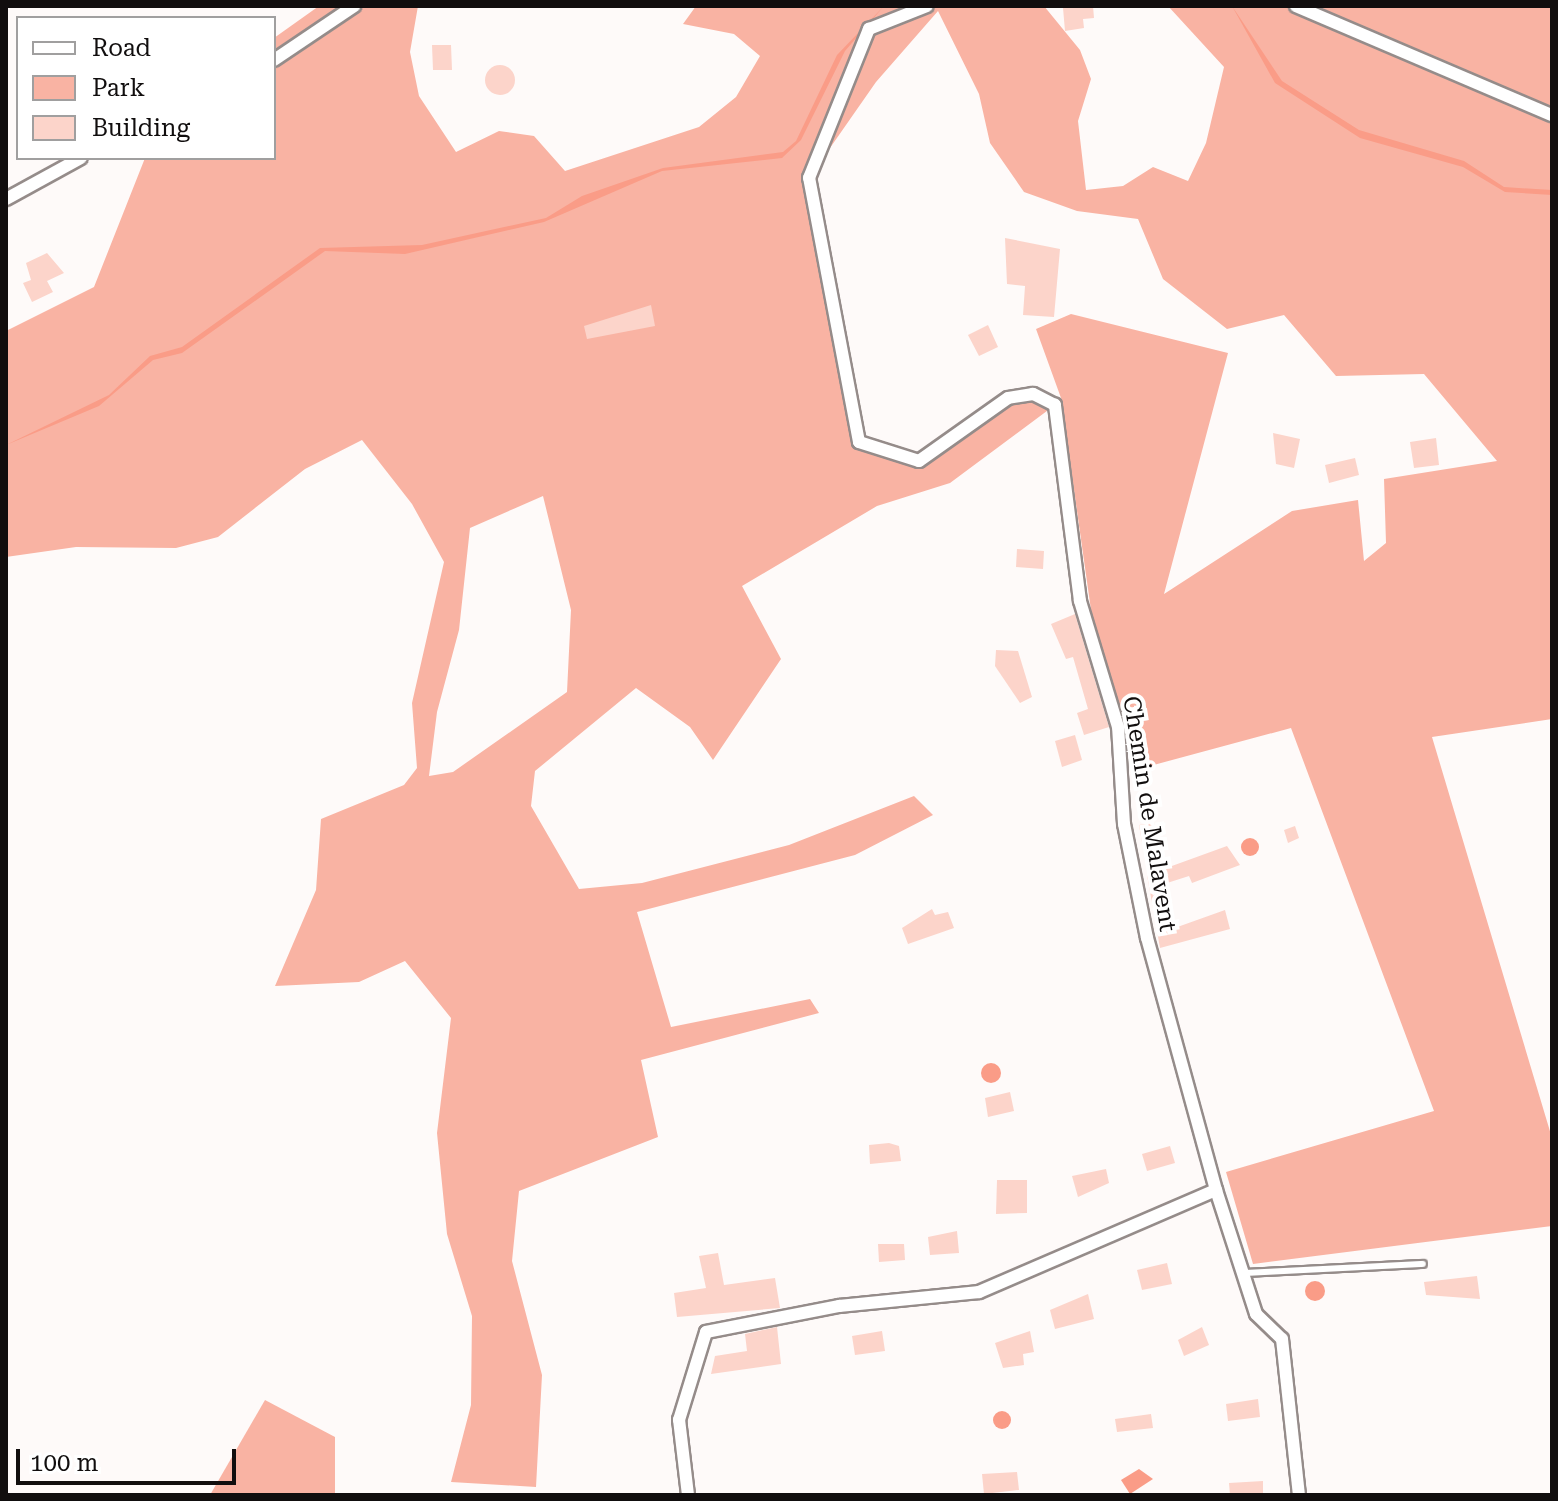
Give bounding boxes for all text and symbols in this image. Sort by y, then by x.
legend [16,16,276,160]
text: Road [92,34,151,62]
text: Park [92,74,145,102]
text: Building [92,114,190,142]
street label: Chemin de Malavent [1116,694,1182,934]
scale bar [20,1433,240,1483]
text: 100 m [30,1449,98,1477]

